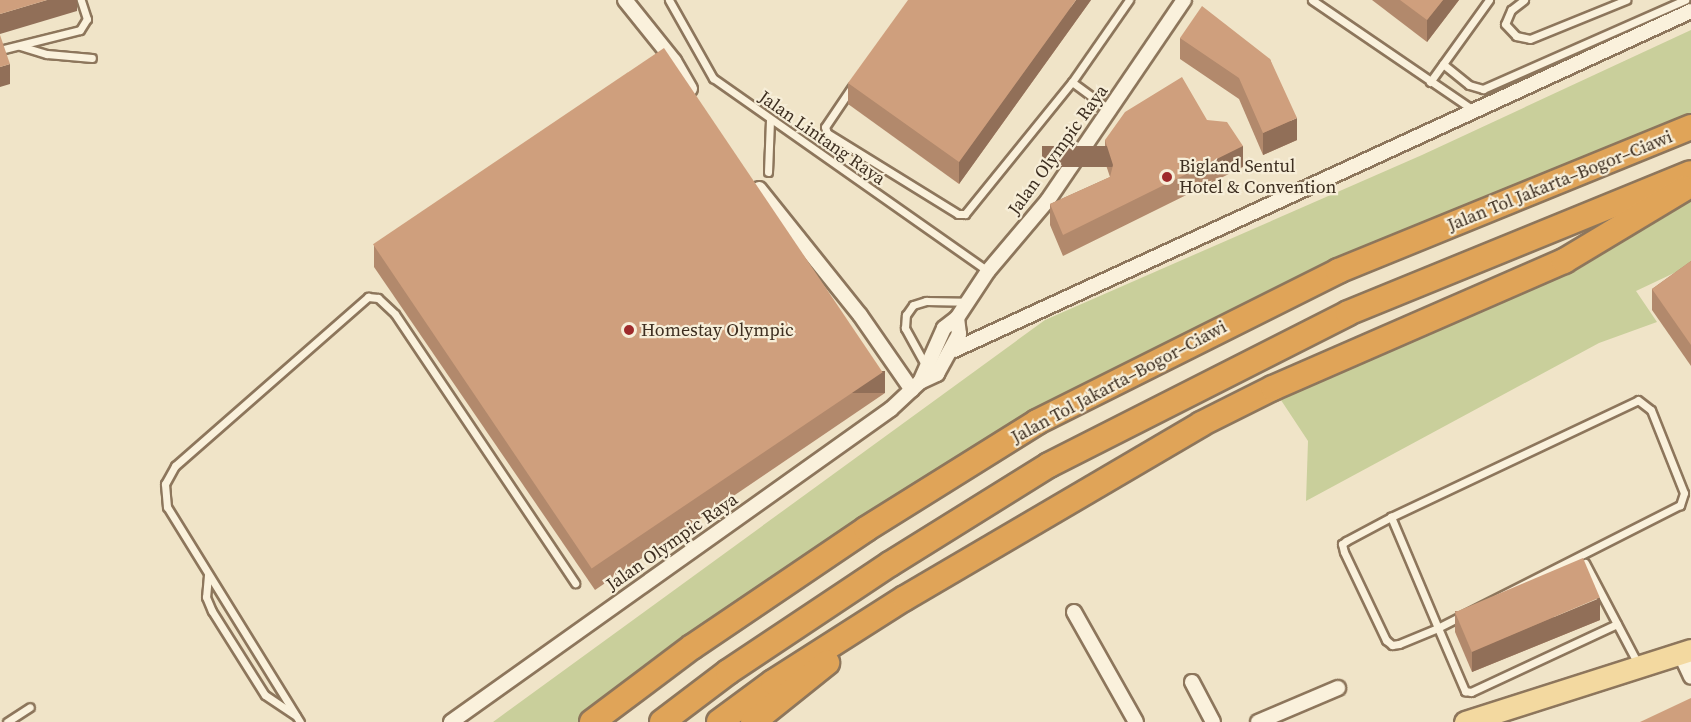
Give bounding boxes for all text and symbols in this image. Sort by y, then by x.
street label: Jalan Olympic Raya [1004,81,1112,219]
street label: Jalan Lintang Raya [754,86,890,190]
street label: Jalan Tol Jakarta–Bogor–Ciawi [1444,126,1676,236]
place label: Bigland Sentul Hotel & Convention [1179,156,1336,198]
marker: Bigland Sentul Hotel & Convention [1160,170,1174,184]
street label: Jalan Tol Jakarta–Bogor–Ciawi [1007,316,1231,448]
place label: Homestay Olympic [641,319,794,341]
marker: Homestay Olympic [622,323,636,337]
street label: Jalan Olympic Raya [602,489,742,595]

